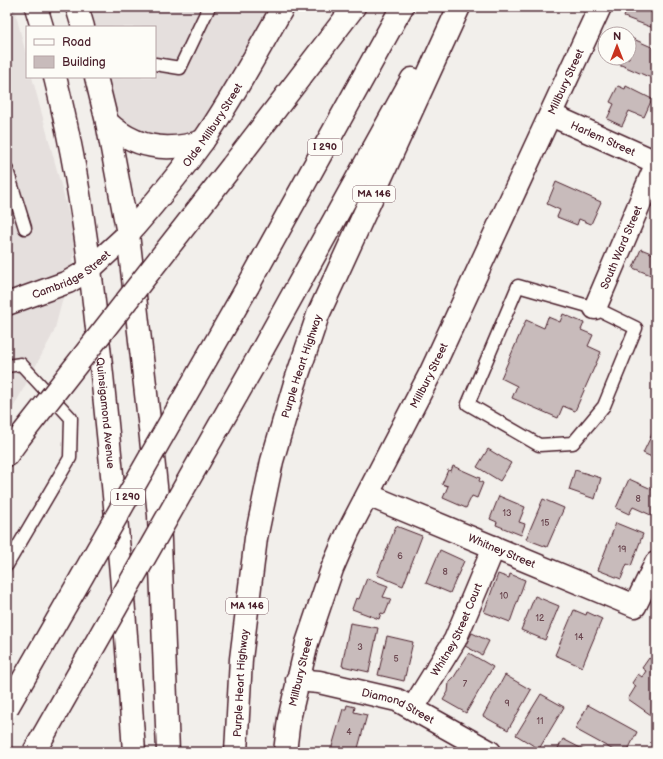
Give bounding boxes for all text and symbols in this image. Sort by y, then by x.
legend [26,26,156,78]
north arrow [597,26,637,66]
text: N [613,30,621,43]
text: Road [62,35,91,50]
street label: Millbury Street [545,46,587,117]
text: Building [62,55,106,70]
street label: Olde Millbury Street [180,80,245,169]
street label: Harlem Street [569,118,638,159]
road number: I 290 [308,139,342,155]
road number: MA 146 [353,186,395,202]
street label: South Ward Street [597,203,645,291]
street label: Cambridge Street [30,247,113,301]
street label: Purple Heart Highway [279,313,324,419]
street label: Millbury Street [407,340,450,410]
street label: Quinsigamond Avenue [94,357,118,470]
road number: I 290 [111,489,145,505]
house number: 8 [635,494,641,505]
house number: 13 [502,508,512,519]
house number: 15 [541,518,549,529]
street label: Whitney Street [466,531,538,571]
house number: 19 [618,544,626,555]
house number: 6 [397,551,403,562]
house number: 8 [442,567,448,578]
street label: Whitney Street Court [428,581,485,678]
house number: 10 [500,591,508,602]
road number: MA 146 [226,598,268,614]
house number: 12 [536,613,545,624]
street label: Purple Heart Highway [230,628,251,737]
house number: 14 [575,632,584,643]
street label: Millbury Street [286,634,315,708]
house number: 3 [357,642,363,653]
house number: 5 [393,654,399,665]
house number: 7 [463,679,468,690]
street label: Diamond Street [360,686,437,726]
house number: 9 [504,698,510,709]
house number: 11 [537,716,543,727]
house number: 4 [346,727,352,738]

